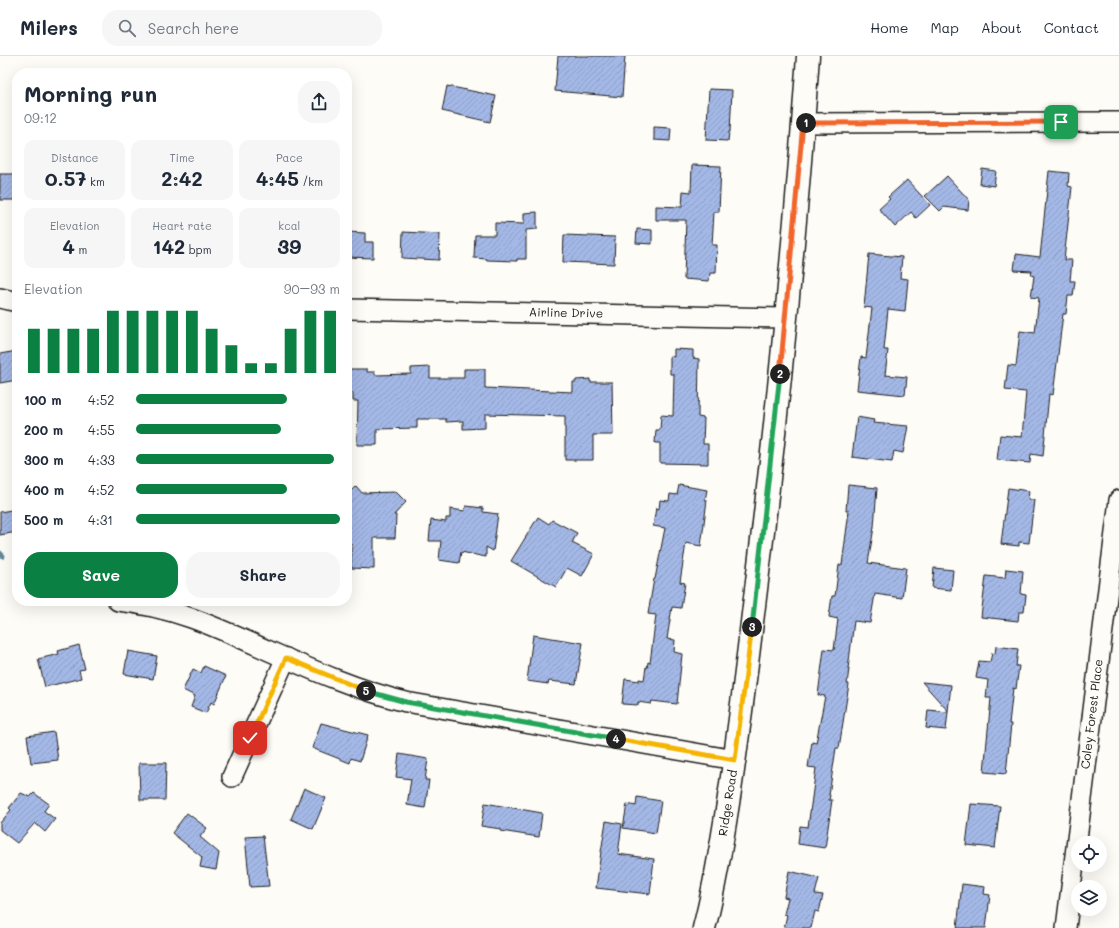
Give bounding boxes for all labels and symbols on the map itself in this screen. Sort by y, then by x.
pin [1044,105,1078,139]
pin: 1 [796,113,816,133]
street label: Airline Drive [529,303,603,321]
pin: 2 [770,364,790,384]
pin: 3 [742,617,762,637]
street label: Coley Forest Place [1076,658,1106,770]
pin: 5 [356,681,376,701]
pin [233,721,267,755]
pin: 4 [606,729,626,749]
street label: Ridge Road [714,768,740,837]

